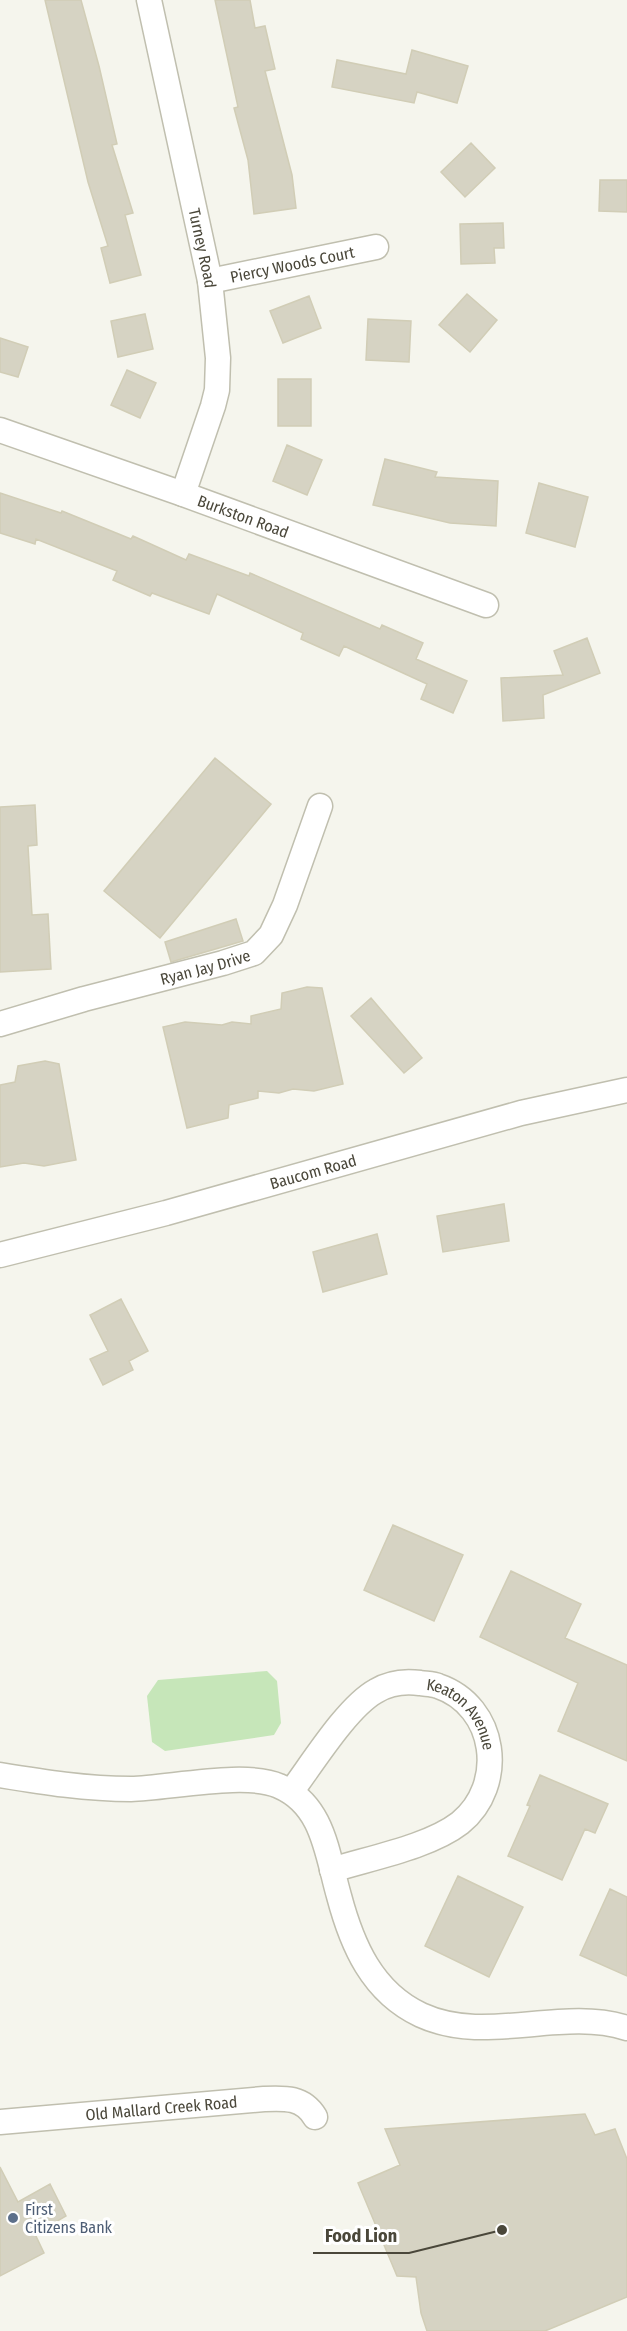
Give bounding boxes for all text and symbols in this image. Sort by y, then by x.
street label: Turney Road [185,207,220,289]
street label: Piercy Woods Court [229,242,357,287]
street label: Burkston Road [195,491,291,542]
street label: Ryan Jay Drive [158,946,253,989]
street label: Baucom Road [268,1151,359,1193]
street label: Keaton Avenue [426,1675,498,1752]
street label: Old Mallard Creek Road [85,2092,238,2125]
place label: First Citizens Bank [25,2200,113,2237]
marker: First Citizens Bank [6,2211,20,2225]
callout: Food Lion [313,2217,409,2253]
text: Food Lion [325,2225,397,2247]

